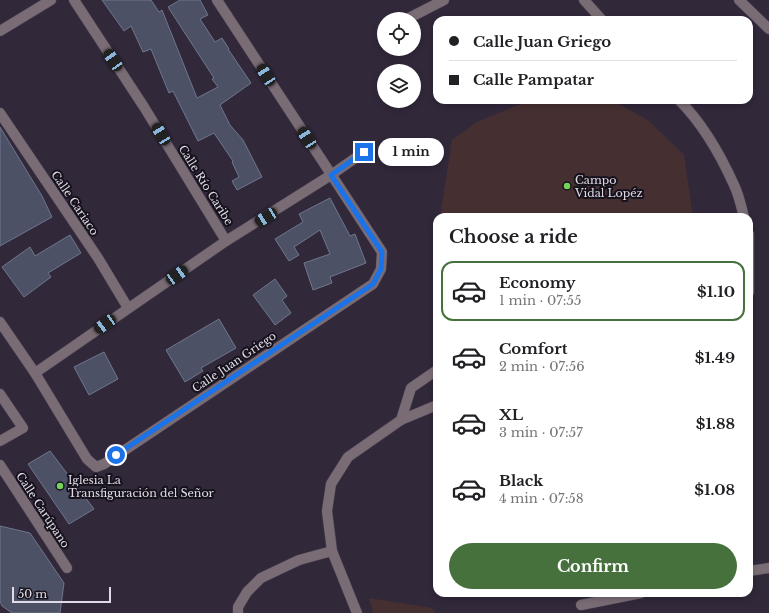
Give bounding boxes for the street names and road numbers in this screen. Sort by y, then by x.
street label: Calle Río Caribe [176,142,236,228]
street label: Calle Cariaco [48,168,102,238]
street label: Calle Juan Griego [189,329,279,395]
street label: Calle Carúpano [13,470,73,550]

